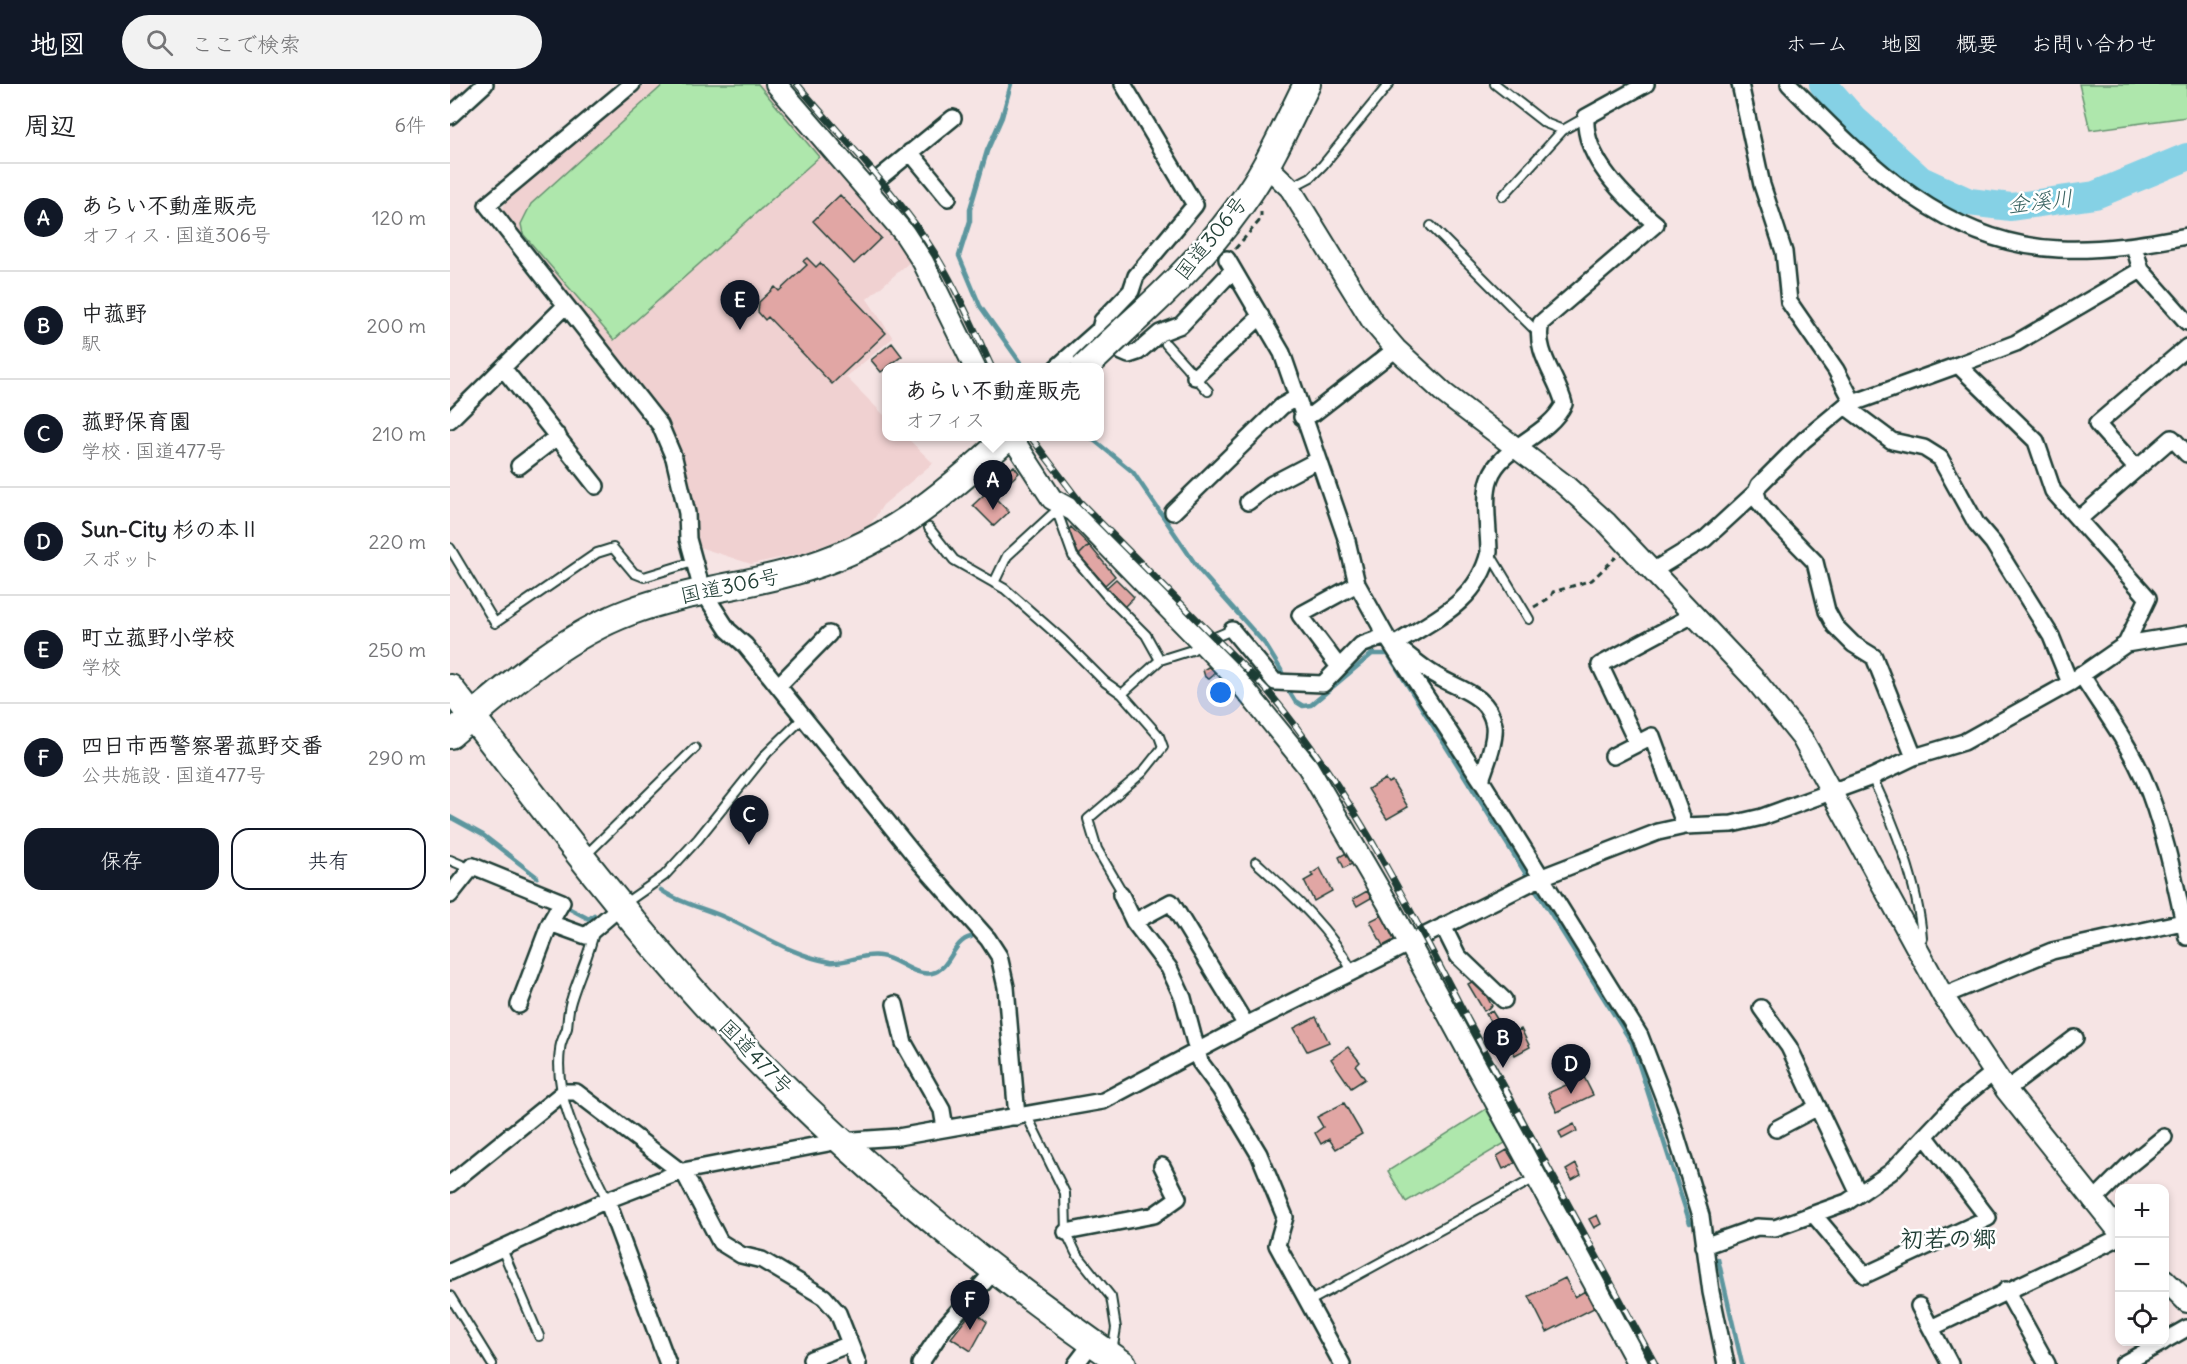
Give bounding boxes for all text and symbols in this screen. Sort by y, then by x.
search box [122,15,542,69]
text: 地図 [30,26,86,62]
icon: search [143,26,176,59]
text: ここで検索 [191,30,301,58]
text: ホーム [1786,30,1848,57]
text: 地図 [1881,30,1923,57]
text: 概要 [1956,30,1998,57]
text: お問い合わせ [2031,30,2157,57]
text: 周辺 [24,109,76,142]
text: 6件 [394,112,426,137]
water label: 金溪川 [2006,184,2074,218]
street label: 国道306号 [1168,190,1253,285]
text: あらい不動産販売 [81,191,257,219]
text: A [37,205,50,230]
text: 120 m [372,205,426,230]
text: オフィス · 国道306号 [81,222,271,247]
pin: E [720,280,760,330]
text: 中菰野 [81,299,147,327]
text: B [37,313,50,338]
text: 200 m [366,313,426,338]
text: 駅 [81,330,101,355]
popup [882,363,1104,441]
text: あらい不動産販売 [905,376,1081,404]
text: 菰野保育園 [81,407,191,435]
text: オフィス [905,407,985,432]
text: C [37,421,50,446]
text: 210 m [372,421,426,446]
text: 学校 · 国道477号 [81,438,226,463]
pin: A [974,460,1012,510]
text: Sun-City 杉の本Ⅱ [81,515,261,543]
text: D [36,529,51,554]
text: 220 m [369,529,426,554]
text: スポット [81,546,161,571]
street label: 国道306号 [678,562,782,609]
text: 町立菰野小学校 [81,623,235,651]
text: E [38,637,49,662]
text: 250 m [368,637,426,662]
text: 学校 [81,654,121,679]
your location [1206,678,1235,707]
text: 四日市西警察署菰野交番 [81,731,323,759]
text: F [38,745,49,770]
text: 290 m [368,745,426,770]
text: 公共施設 · 国道477号 [81,762,266,787]
pin: C [730,796,768,845]
button: 保存 [24,828,219,890]
button: 共有 [231,828,426,890]
street label: 国道477号 [713,1013,799,1100]
pin: B [1484,1018,1522,1068]
pin: D [1552,1044,1590,1094]
map controls [2115,1184,2169,1346]
button: + [2115,1184,2169,1238]
district label: 初若の郷 [1900,1223,1996,1253]
button: − [2115,1238,2169,1292]
pin: F [950,1280,990,1330]
button: locate [2115,1292,2169,1346]

